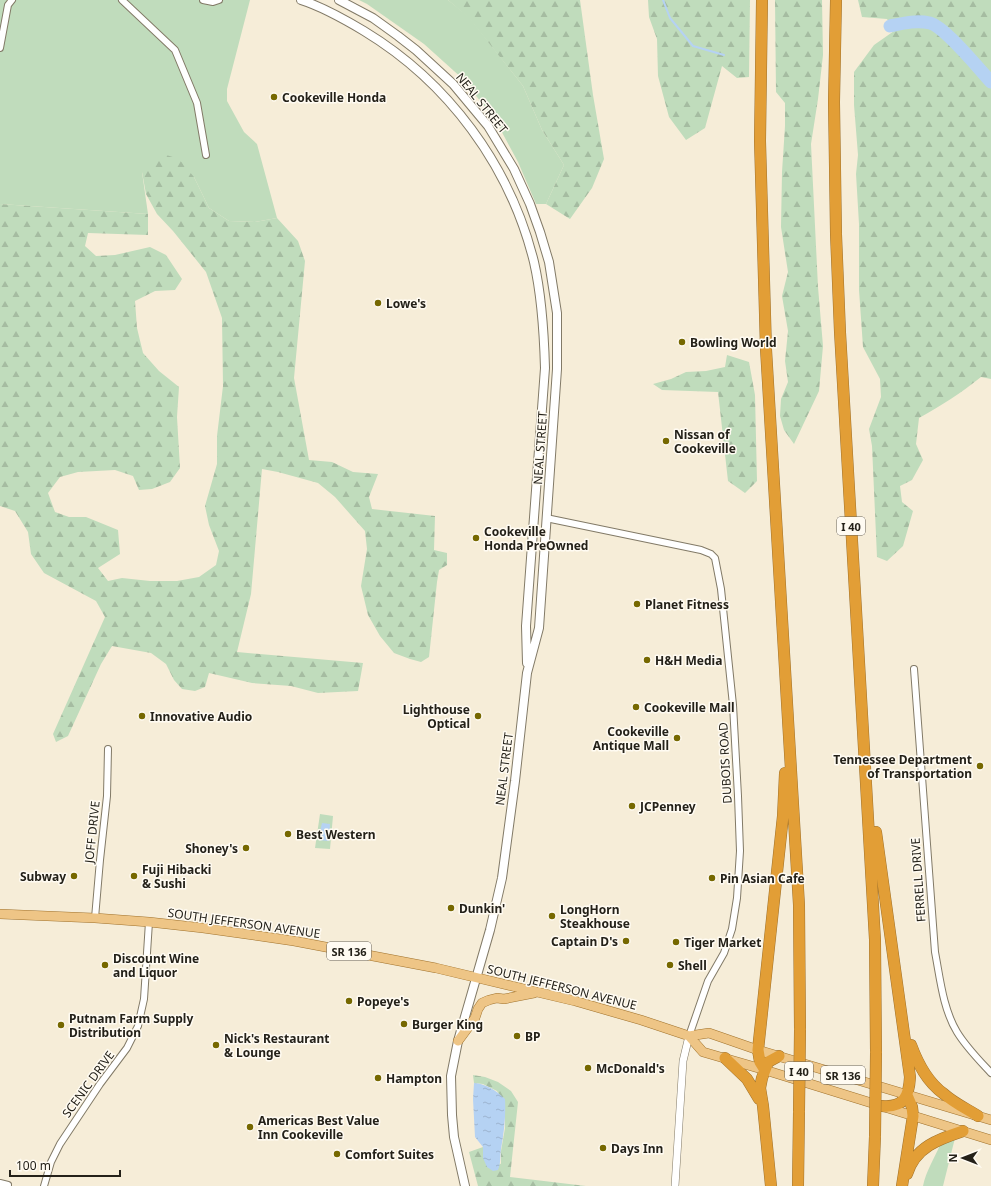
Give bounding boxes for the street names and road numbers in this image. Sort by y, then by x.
street label: NEAL STREET [452,69,512,137]
street label: NEAL STREET [529,410,551,485]
road number: I 40 [837,517,865,535]
street label: DUBOIS ROAD [714,722,736,804]
street label: NEAL STREET [491,731,517,807]
street label: JOFF DRIVE [80,800,104,865]
street label: FERRELL DRIVE [907,837,929,923]
street label: SOUTH JEFFERSON AVENUE [167,904,321,942]
road number: SR 136 [327,942,371,960]
street label: SOUTH JEFFERSON AVENUE [485,960,639,1014]
street label: SCENIC DRIVE [58,1047,118,1121]
road number: I 40 [785,1062,813,1080]
road number: SR 136 [821,1066,865,1084]

